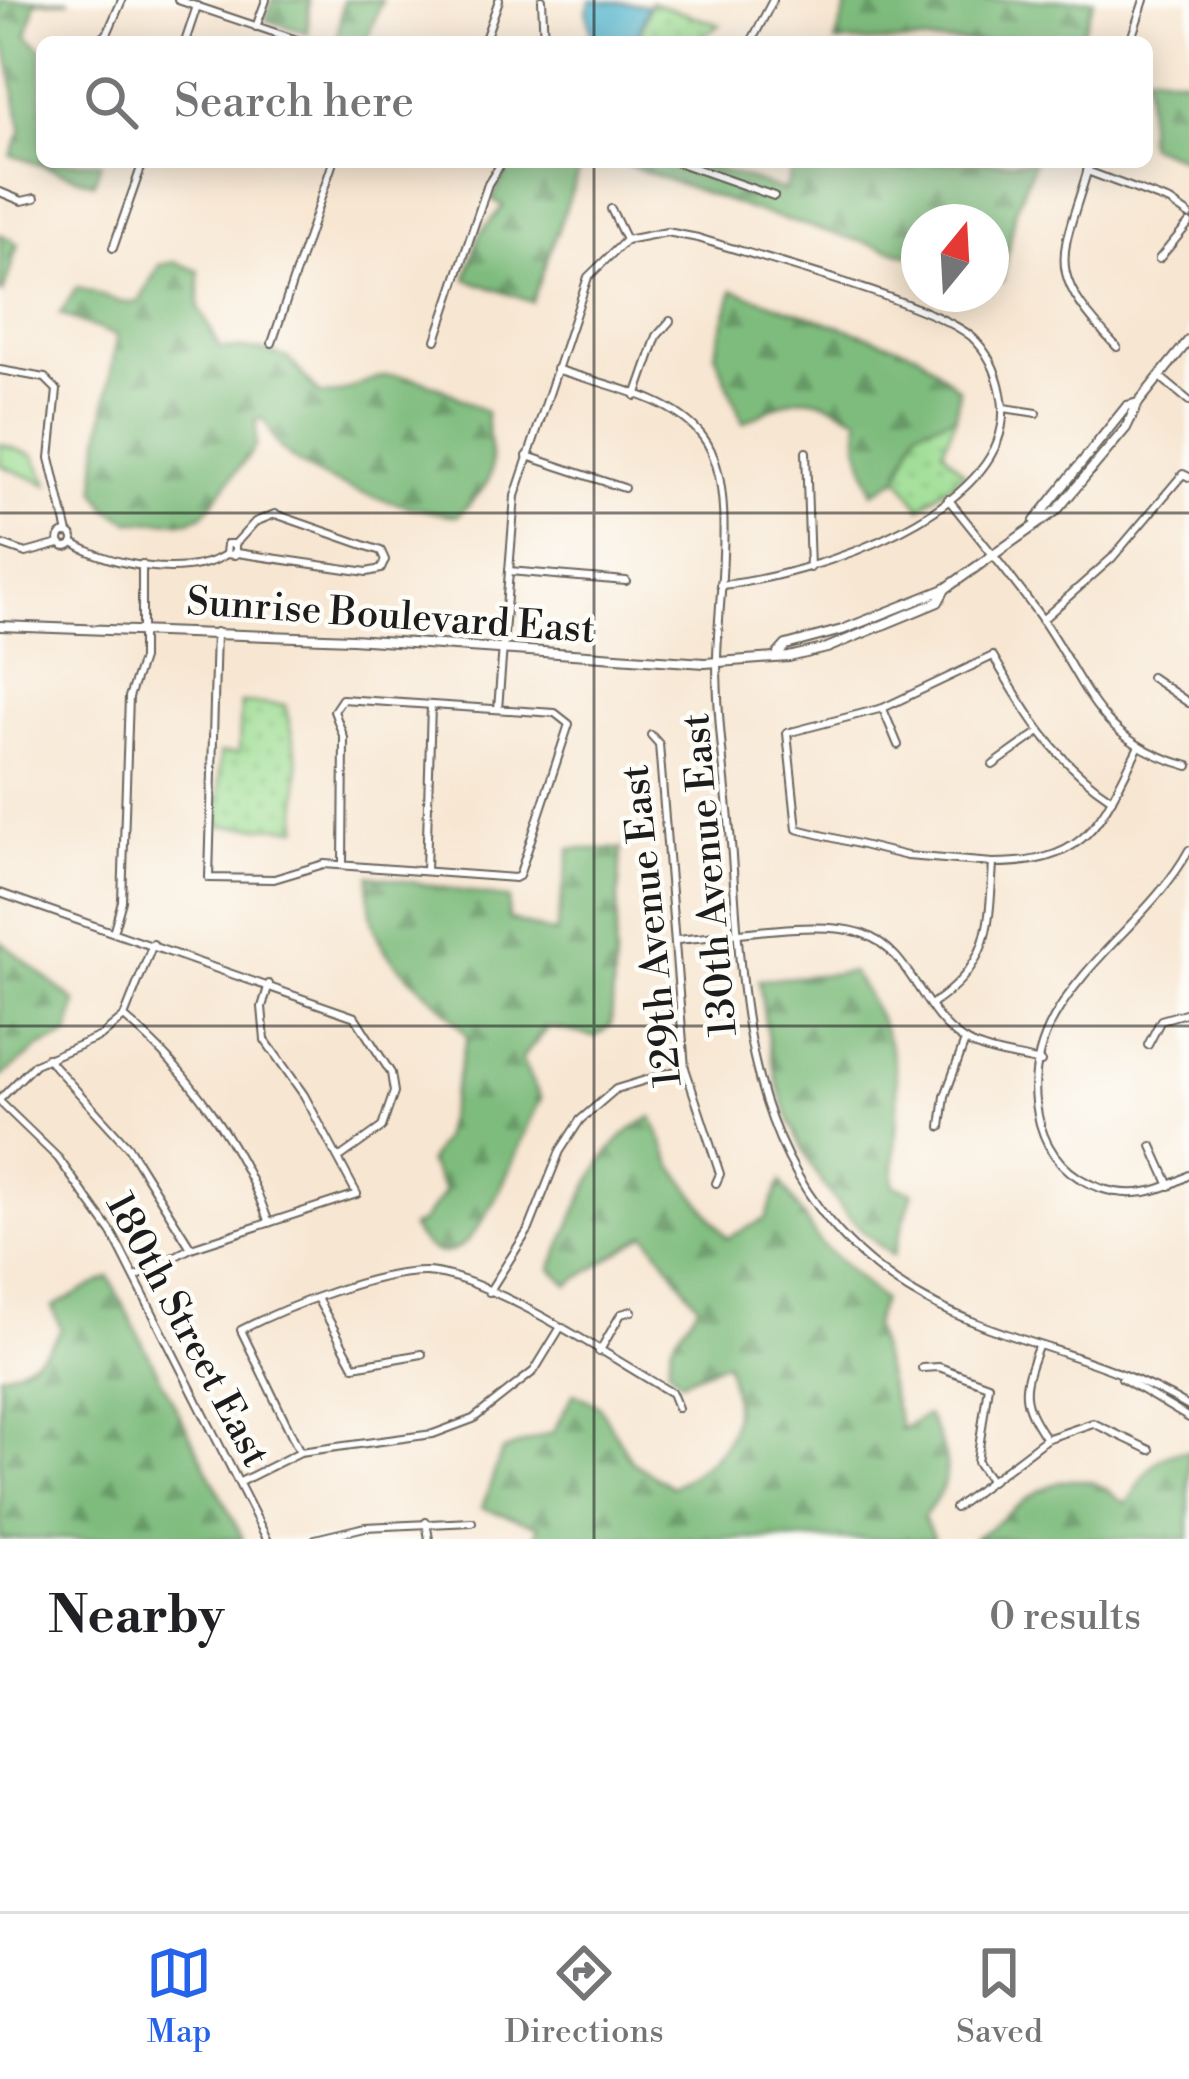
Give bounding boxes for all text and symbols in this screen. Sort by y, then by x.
search box [36,36,1153,168]
icon: search [78,69,144,135]
text: Search here [174,74,414,131]
north arrow [901,204,1009,312]
street label: Sunrise Boulevard East [185,578,597,655]
street label: 130th Avenue East [672,711,749,1038]
street label: 129th Avenue East [611,762,694,1089]
street label: 180th Street East [94,1185,280,1476]
text: Nearby [48,1585,224,1649]
text: 0 results [989,1593,1141,1642]
tab: Map [146,1940,212,2053]
tab: Directions [505,1940,664,2053]
tab: Saved [956,1940,1043,2053]

